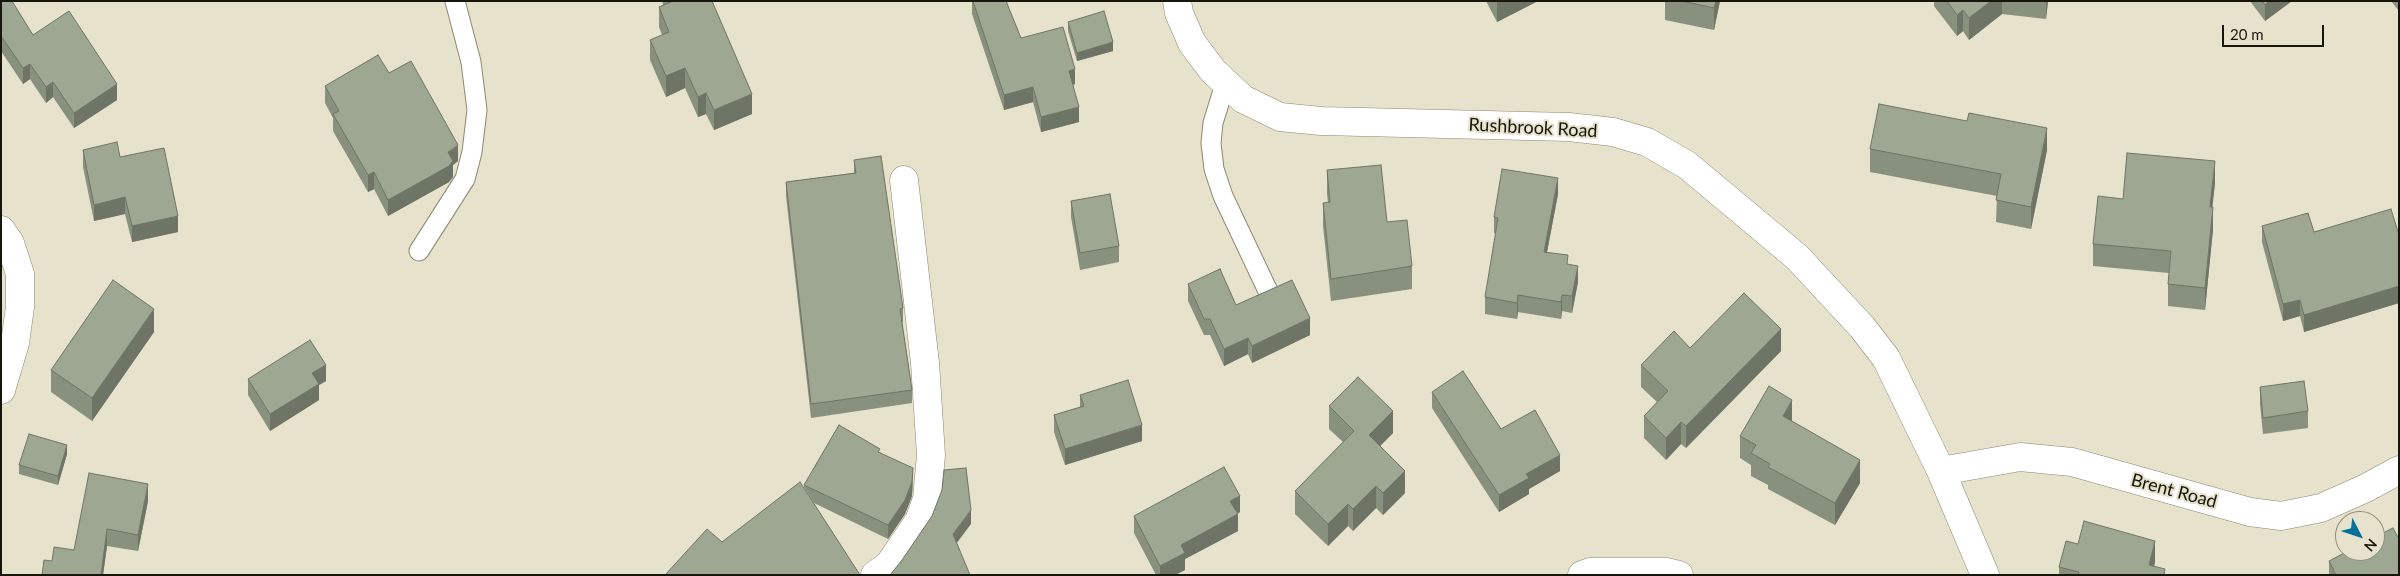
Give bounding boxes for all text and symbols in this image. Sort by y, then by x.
scale bar [2225,15,2328,47]
text: 20 m [2230,25,2264,43]
street label: Rushbrook Road [1468,114,1598,142]
street label: Brent Road [2129,469,2219,513]
north arrow [2335,511,2385,561]
text: N [2361,536,2381,555]

